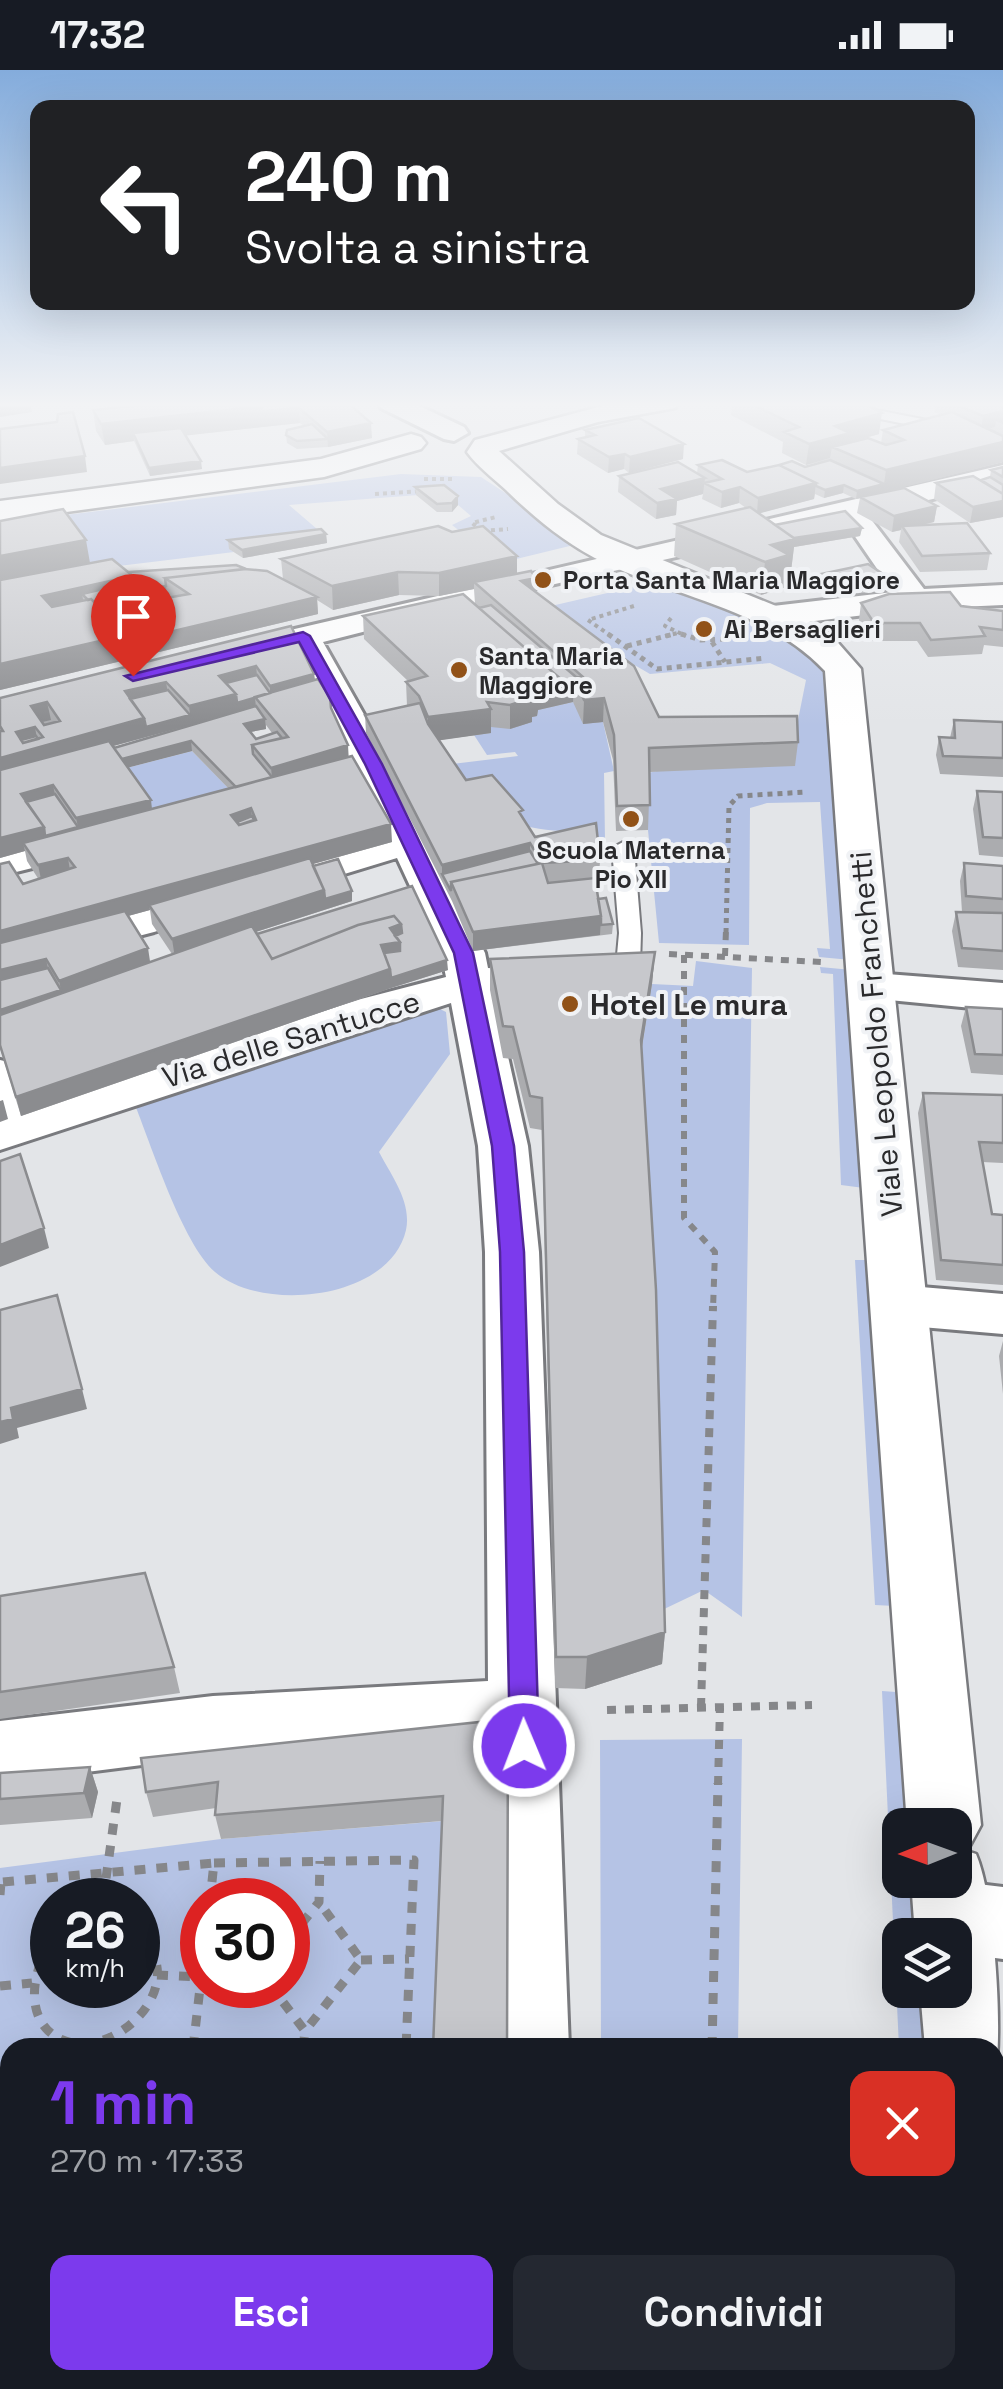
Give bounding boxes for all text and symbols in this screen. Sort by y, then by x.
text: 17:32 [50,11,145,59]
text: 240 m [245,132,453,221]
icon: left [80,140,210,270]
text: Svolta a sinistra [245,219,590,276]
place label: Porta Santa Maria Maggiore [563,564,900,596]
marker: Porta Santa Maria Maggiore [532,569,554,591]
pin [91,574,176,677]
icon: arrive [106,589,161,644]
place label: Ai Bersaglieri [724,613,881,645]
marker: Ai Bersaglieri [693,618,715,640]
place label: Santa Maria Maggiore [479,640,623,701]
marker: Santa Maria Maggiore [448,659,470,681]
marker: Scuola Materna Pio XII [620,808,642,830]
place label: Scuola Materna Pio XII [537,834,725,895]
street label: Viale Leopoldo Franchetti [841,850,911,1218]
street label: Via delle Santucce [157,981,425,1097]
place label: Hotel Le mura [590,985,788,1024]
marker: Hotel Le mura [559,993,581,1015]
position arrow [472,1694,576,1798]
north arrow [882,1808,972,1898]
map controls [882,1808,972,2008]
speed limit sign: 30 [180,1878,310,2008]
text: 26 [65,1899,125,1963]
button: layers [882,1918,972,2008]
text: km/h [65,1952,125,1984]
text: 1 min [50,2065,197,2142]
button: close [850,2071,955,2176]
text: 270 m · 17:33 [50,2141,244,2181]
button: Esci [50,2255,493,2370]
button: Condividi [513,2255,955,2370]

